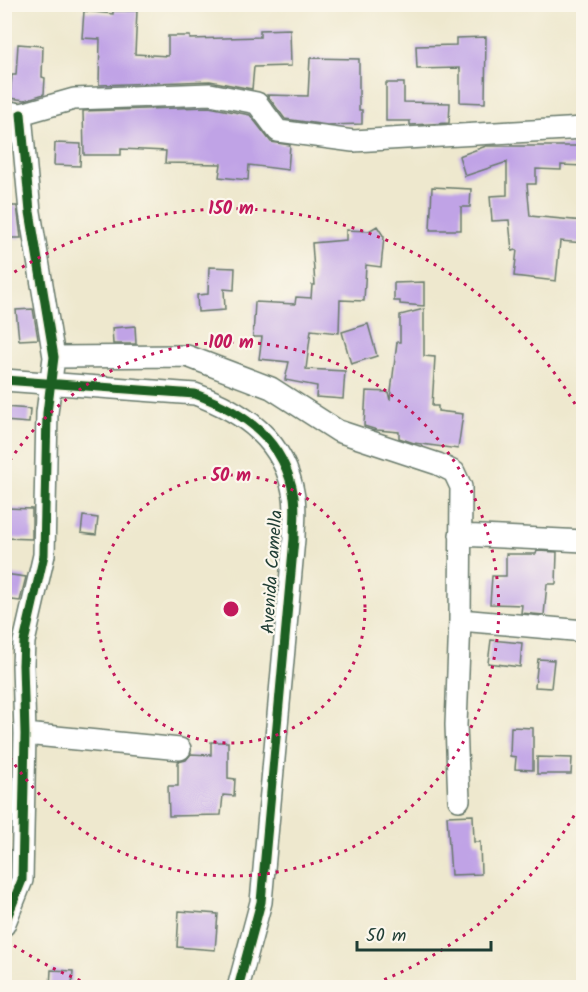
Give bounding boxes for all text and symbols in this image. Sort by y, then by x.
text: 150 m [208,195,254,224]
text: 100 m [208,329,254,358]
text: 50 m [210,462,251,491]
street label: Avenida Camella [254,509,292,635]
centre of rings [221,599,241,619]
scale bar [357,914,490,952]
text: 50 m [366,922,406,951]

